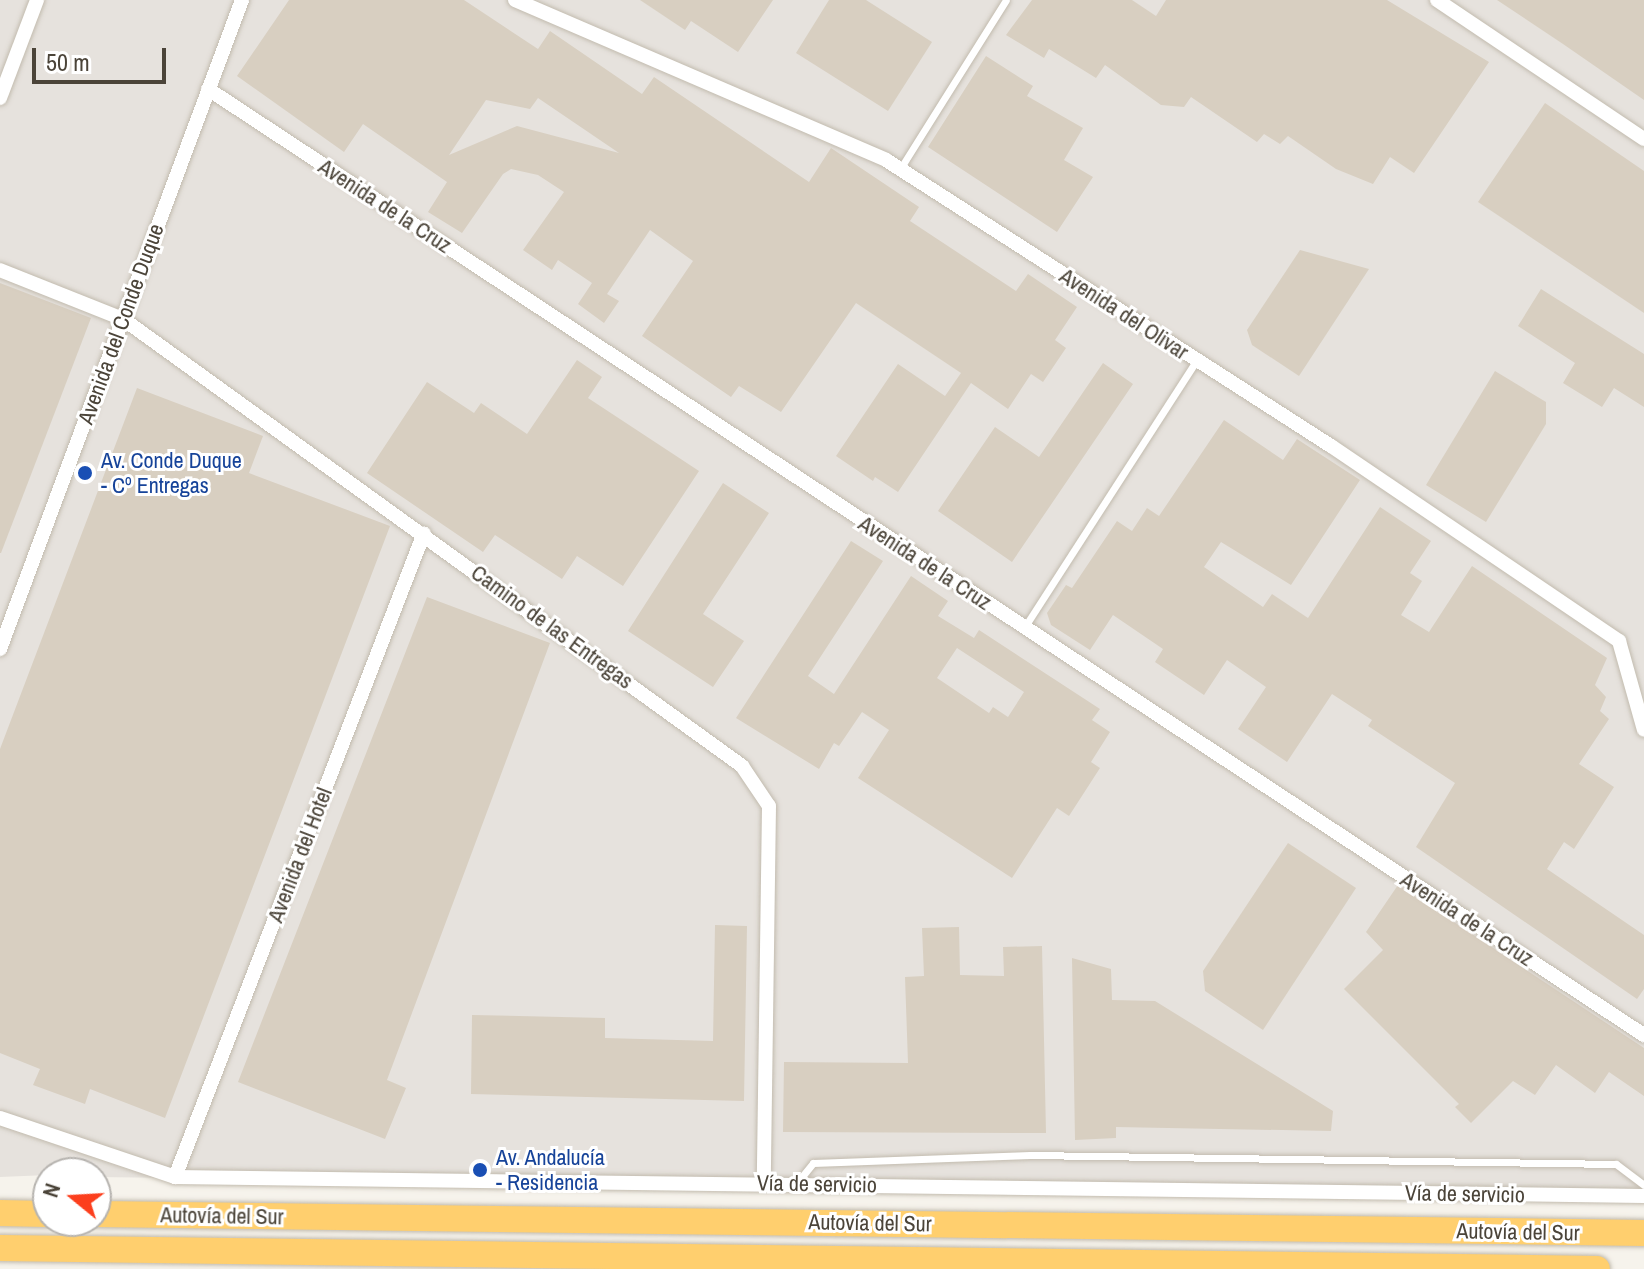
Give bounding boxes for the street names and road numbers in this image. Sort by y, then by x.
street label: Avenida de la Cruz [314,153,456,259]
street label: Avenida del Conde Duque [72,220,170,428]
street label: Avenida del Olivar [1055,263,1193,365]
street label: Avenida de la Cruz [854,510,996,616]
street label: Camino de las Entregas [466,559,638,695]
street label: Avenida del Hotel [262,784,338,926]
street label: Avenida de la Cruz [1396,866,1538,972]
street label: Vía de servicio [757,1170,877,1198]
street label: Vía de servicio [1405,1180,1525,1208]
street label: Autovía del Sur [160,1202,284,1230]
street label: Autovía del Sur [808,1209,932,1237]
street label: Autovía del Sur [1456,1218,1580,1246]

